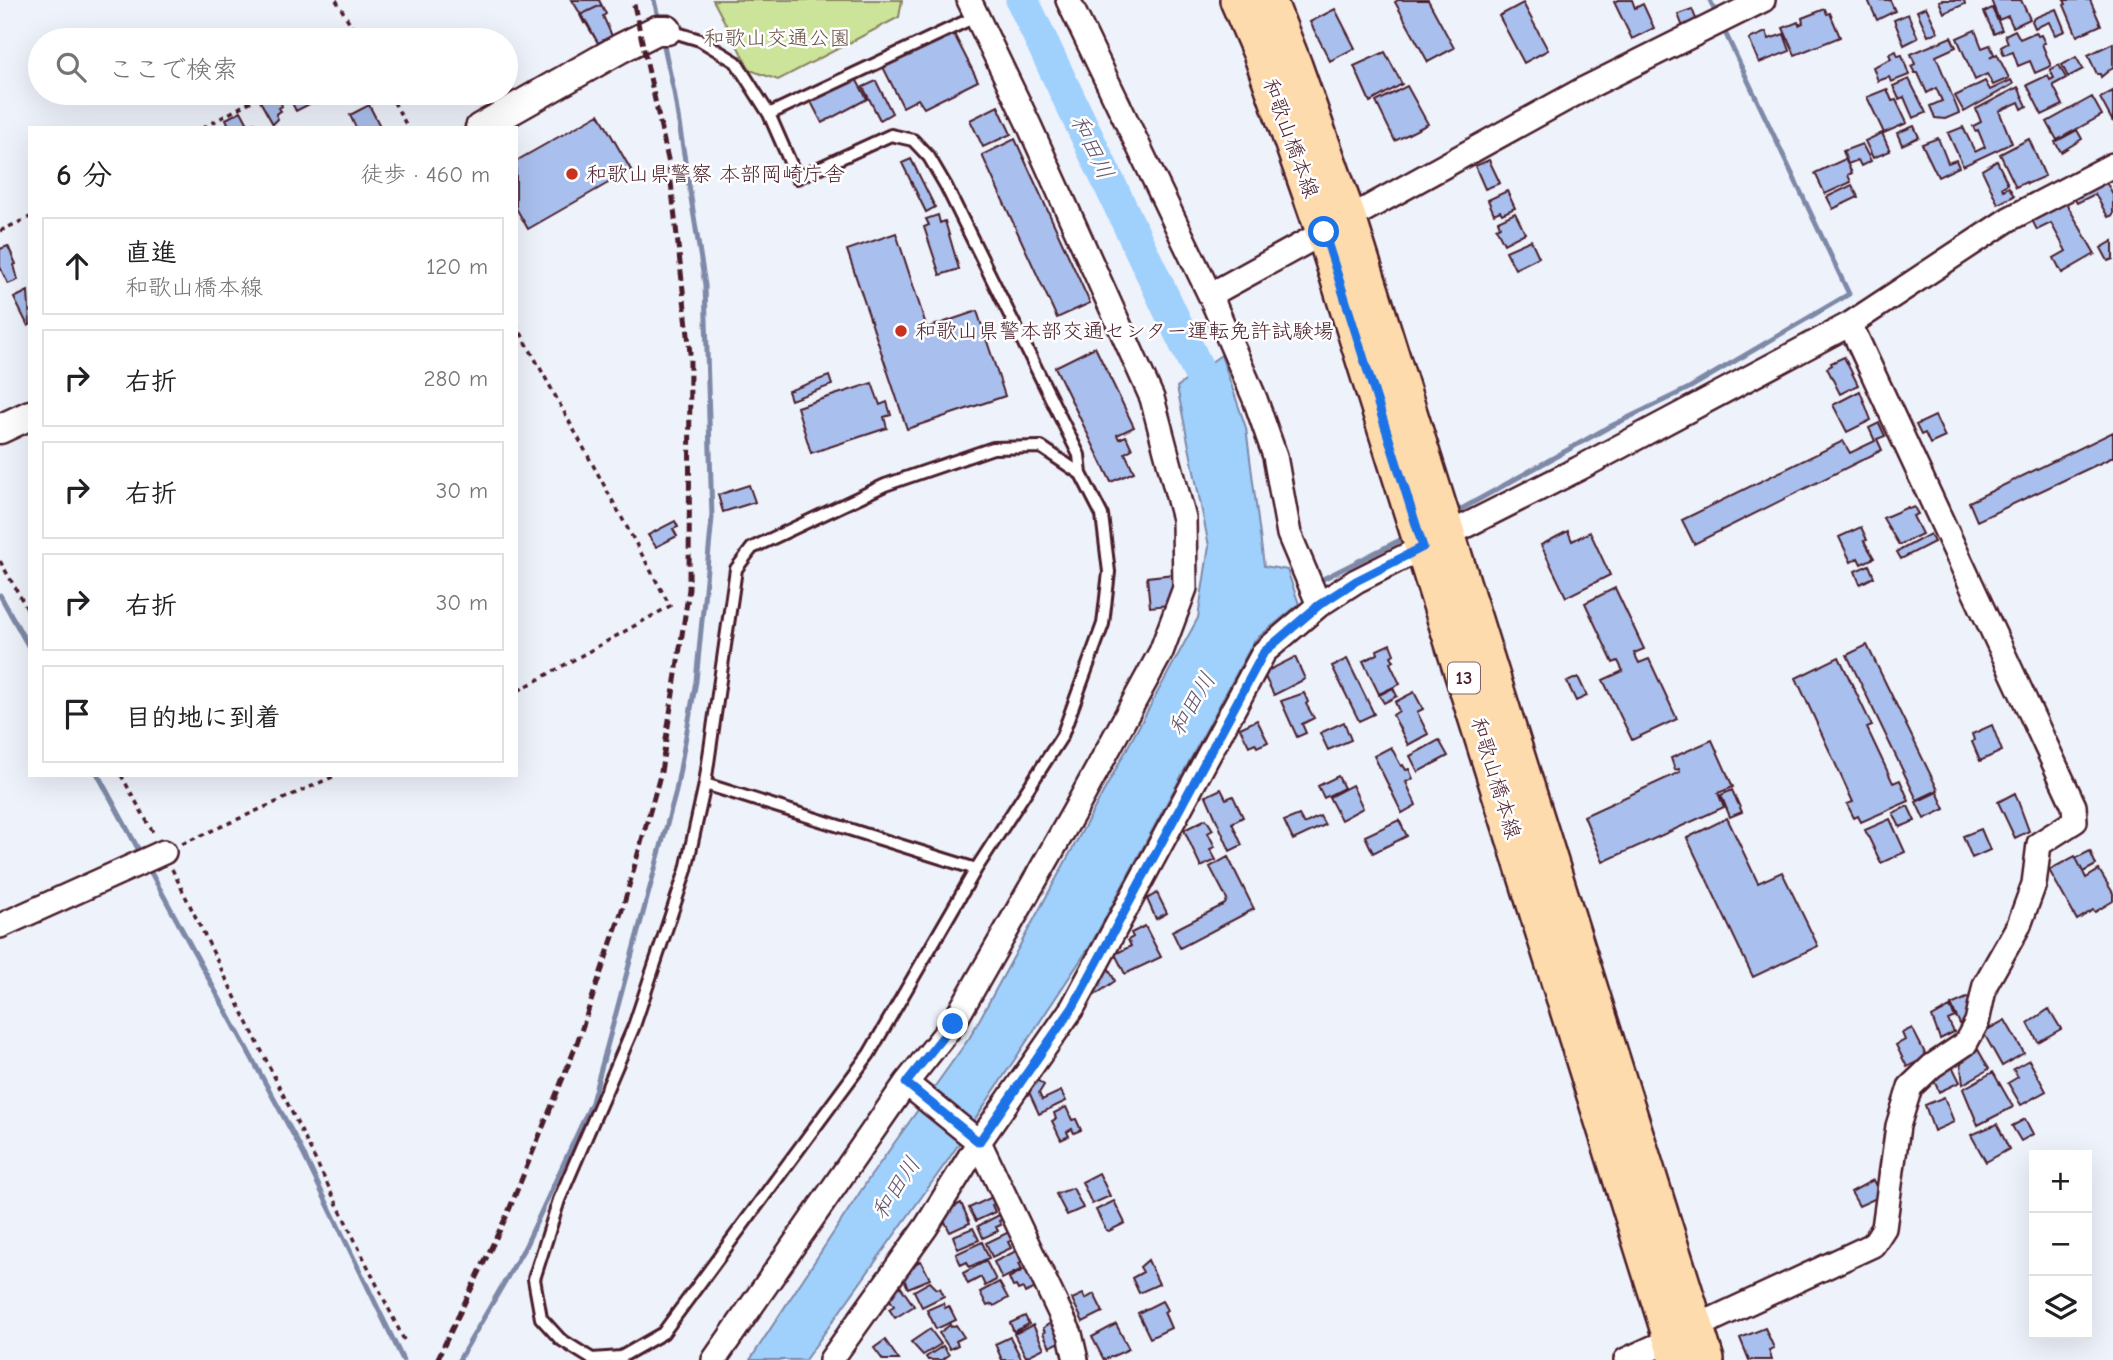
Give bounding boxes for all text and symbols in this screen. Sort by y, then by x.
park label: 和歌山交通公園 [704,26,851,50]
search box [28,28,518,105]
icon: search [52,48,90,86]
text: ここで検索 [108,55,238,85]
street label: 和歌山橋本線 [1258,75,1324,201]
water label: 和田川 [1065,110,1119,184]
text: 6 分 [56,158,112,193]
text: 徒歩 · 460 m [360,161,490,188]
place label: 和歌山県警察 本部岡崎庁舎 [586,162,845,186]
marker: 和歌山県警察 本部岡崎庁舎 [564,166,580,182]
route start [1308,216,1339,247]
text: 直進 [125,238,177,268]
icon: ahead [58,247,96,285]
text: 120 m [426,253,488,280]
text: 和歌山橋本線 [125,274,263,301]
place label: 和歌山県警本部交通センター運転免許試験場 [915,319,1334,343]
marker: 和歌山県警本部交通センター運転免許試験場 [893,323,909,339]
icon: right [58,359,96,397]
text: 280 m [423,365,488,392]
text: 右折 [125,367,177,397]
icon: right [58,471,96,509]
text: 30 m [436,477,488,504]
text: 右折 [125,479,177,509]
icon: right [58,583,96,621]
text: 30 m [436,589,488,616]
text: 右折 [125,591,177,621]
road number: 13 [1448,663,1480,694]
water label: 和田川 [1163,667,1221,741]
icon: arrive [58,695,96,733]
text: 目的地に到着 [125,703,281,733]
street label: 和歌山橋本線 [1466,714,1526,842]
route end [937,1008,968,1039]
map controls [2029,1150,2092,1339]
button: + [2029,1150,2092,1213]
water label: 和田川 [866,1152,926,1224]
button: − [2029,1213,2092,1276]
button: layers [2029,1276,2092,1339]

